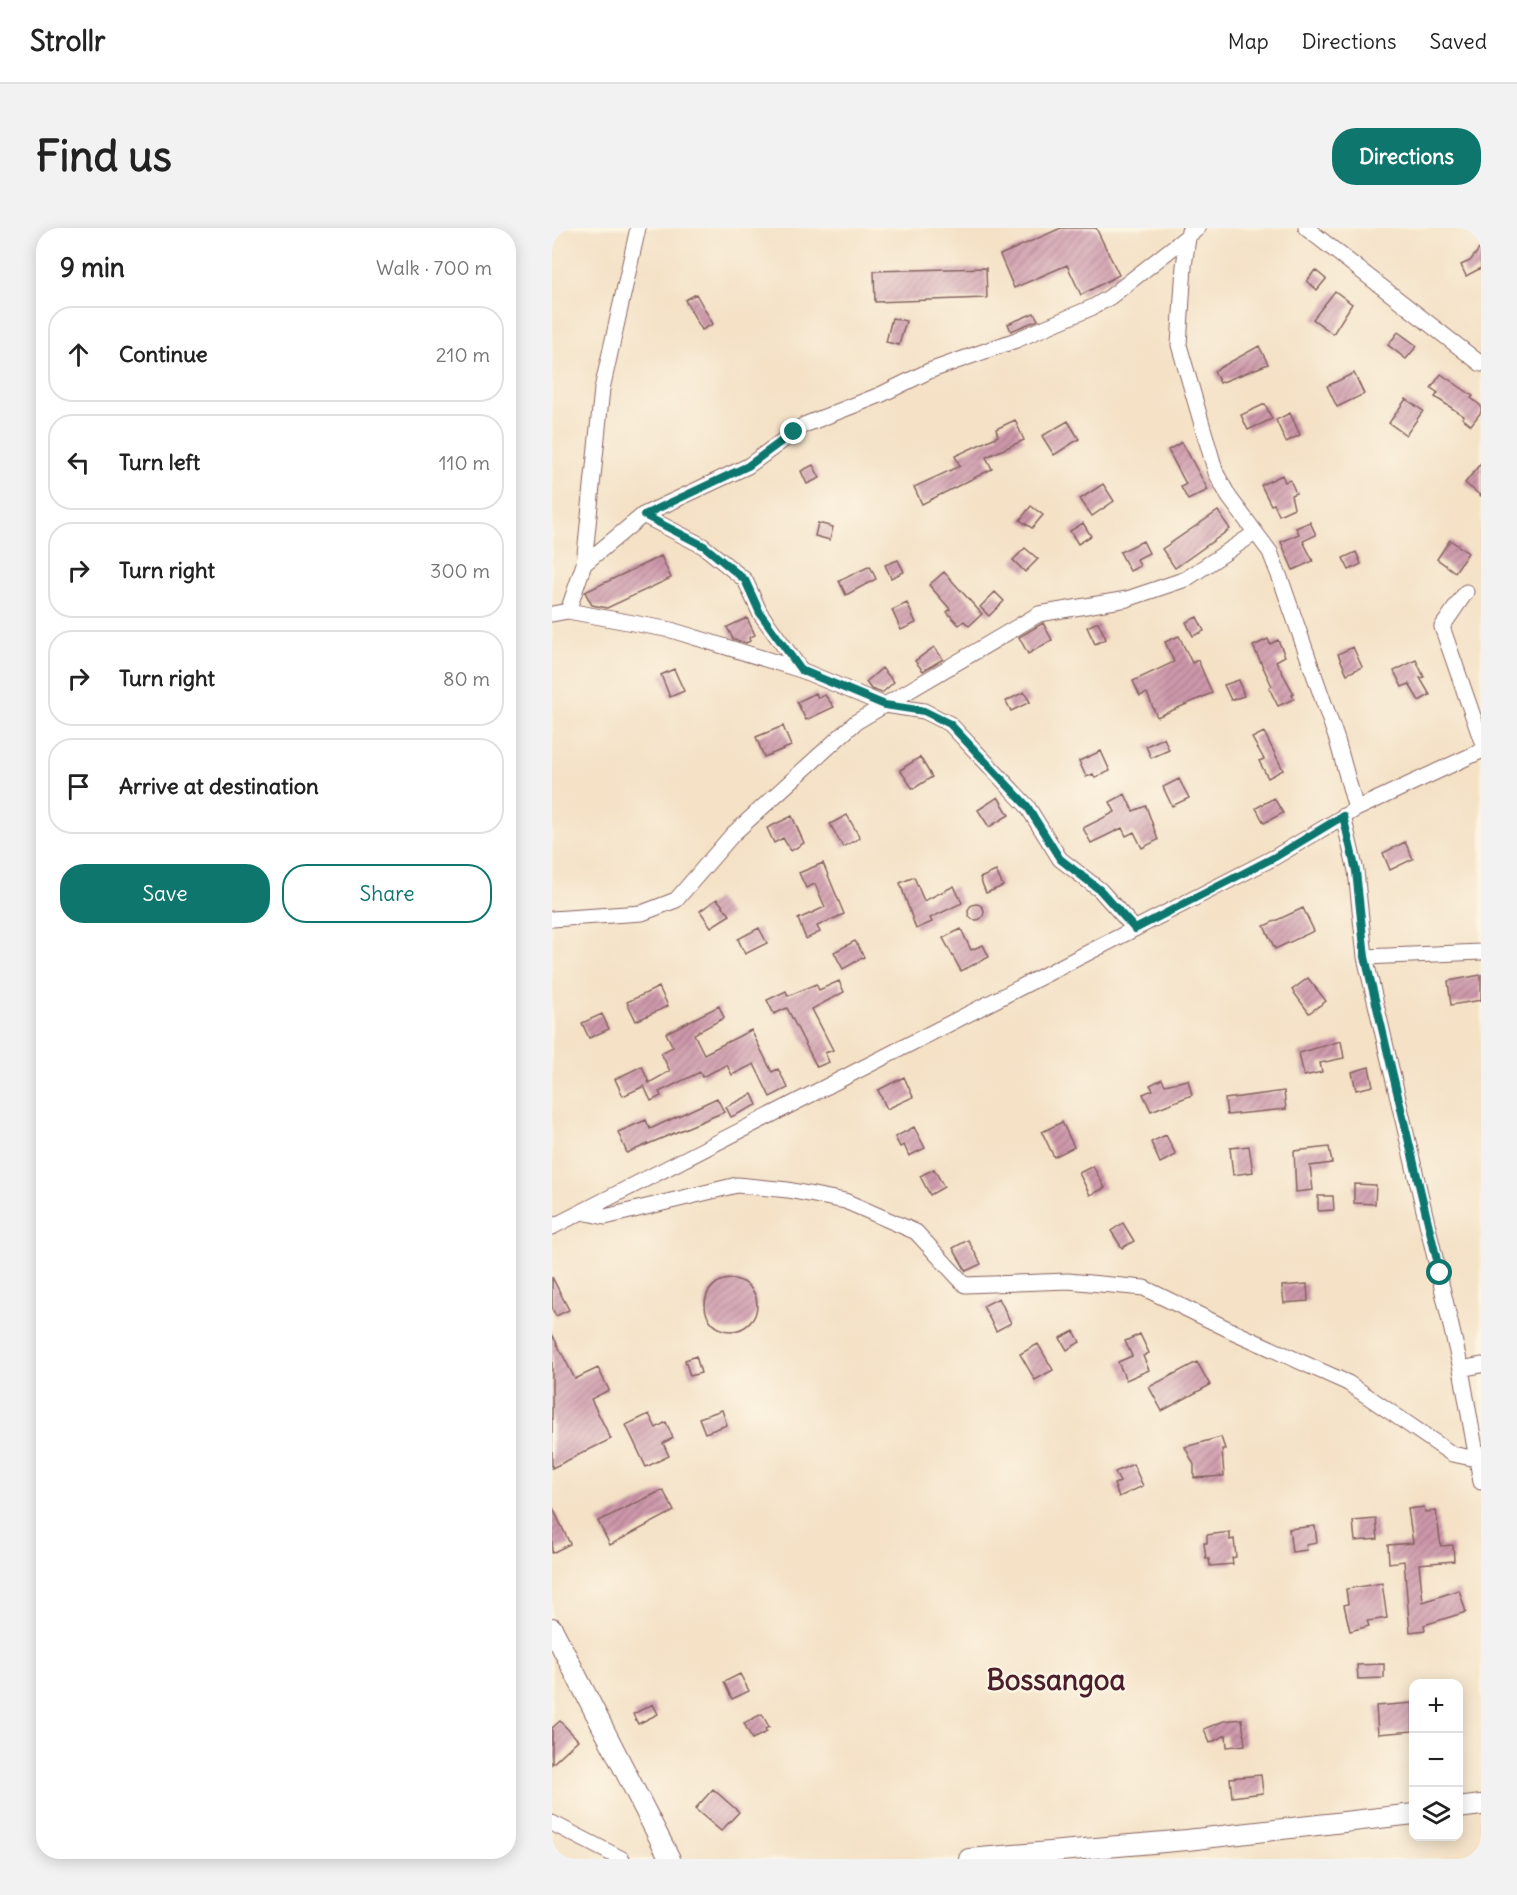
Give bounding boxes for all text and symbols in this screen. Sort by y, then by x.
text: Strollr [30,23,105,59]
text: Map [1228,28,1269,55]
text: Directions [1302,28,1396,55]
text: Saved [1429,28,1487,55]
button: Directions [1332,128,1481,185]
text: Find us [36,130,172,182]
text: 9 min [60,251,125,284]
text: Walk · 700 m [376,255,492,280]
icon: ahead [62,338,95,371]
text: Continue [119,340,208,368]
text: 210 m [436,342,490,367]
route end [780,418,806,444]
icon: left [62,446,95,479]
text: Turn left [119,448,200,476]
text: 110 m [439,450,490,475]
icon: right [62,554,95,587]
text: Turn right [119,556,215,584]
text: 300 m [430,558,490,583]
icon: right [62,662,95,695]
text: Turn right [119,664,215,692]
text: 80 m [443,666,490,691]
icon: arrive [62,770,95,803]
text: Arrive at destination [119,772,319,800]
button: Save [60,864,270,923]
button: Share [282,864,492,923]
route start [1426,1259,1452,1285]
district label: Bossangoa [986,1662,1126,1698]
map controls [1409,1679,1463,1841]
button: + [1409,1679,1463,1733]
button: − [1409,1733,1463,1787]
button: layers [1409,1787,1463,1841]

